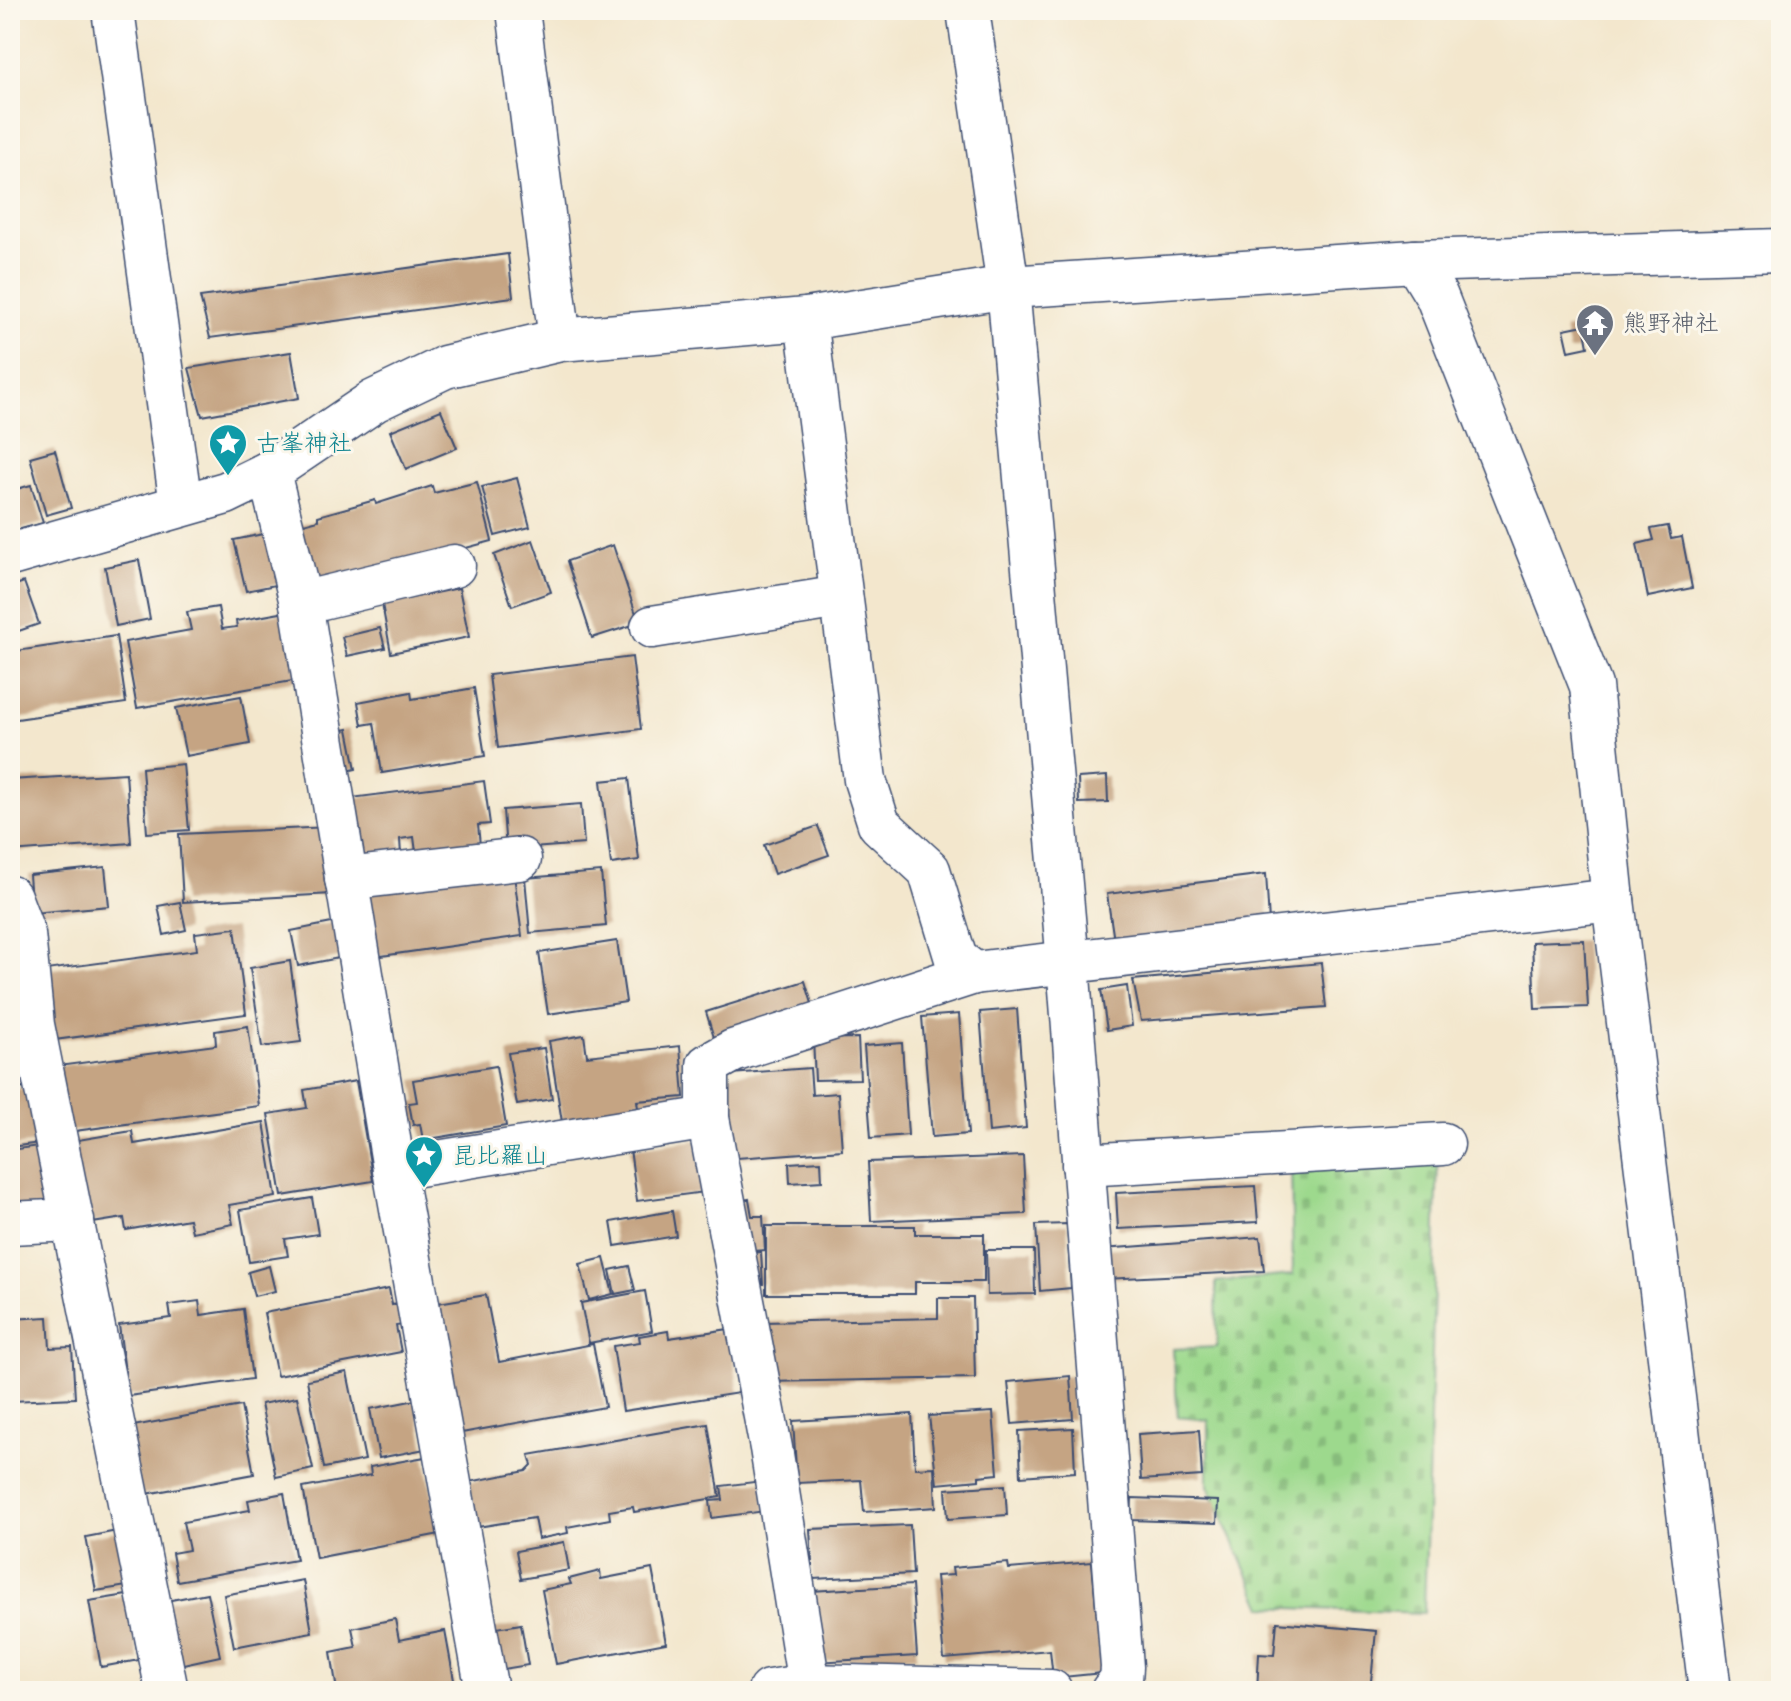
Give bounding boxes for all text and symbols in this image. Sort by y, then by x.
temple icon: 熊野神社 [1574,302,1616,357]
place label: 熊野神社 [1623,302,1719,344]
place icon: 古峯神社 [207,422,249,477]
place label: 古峯神社 [256,422,352,464]
place icon: 昆比羅山 [403,1134,445,1189]
place label: 昆比羅山 [452,1134,548,1176]

